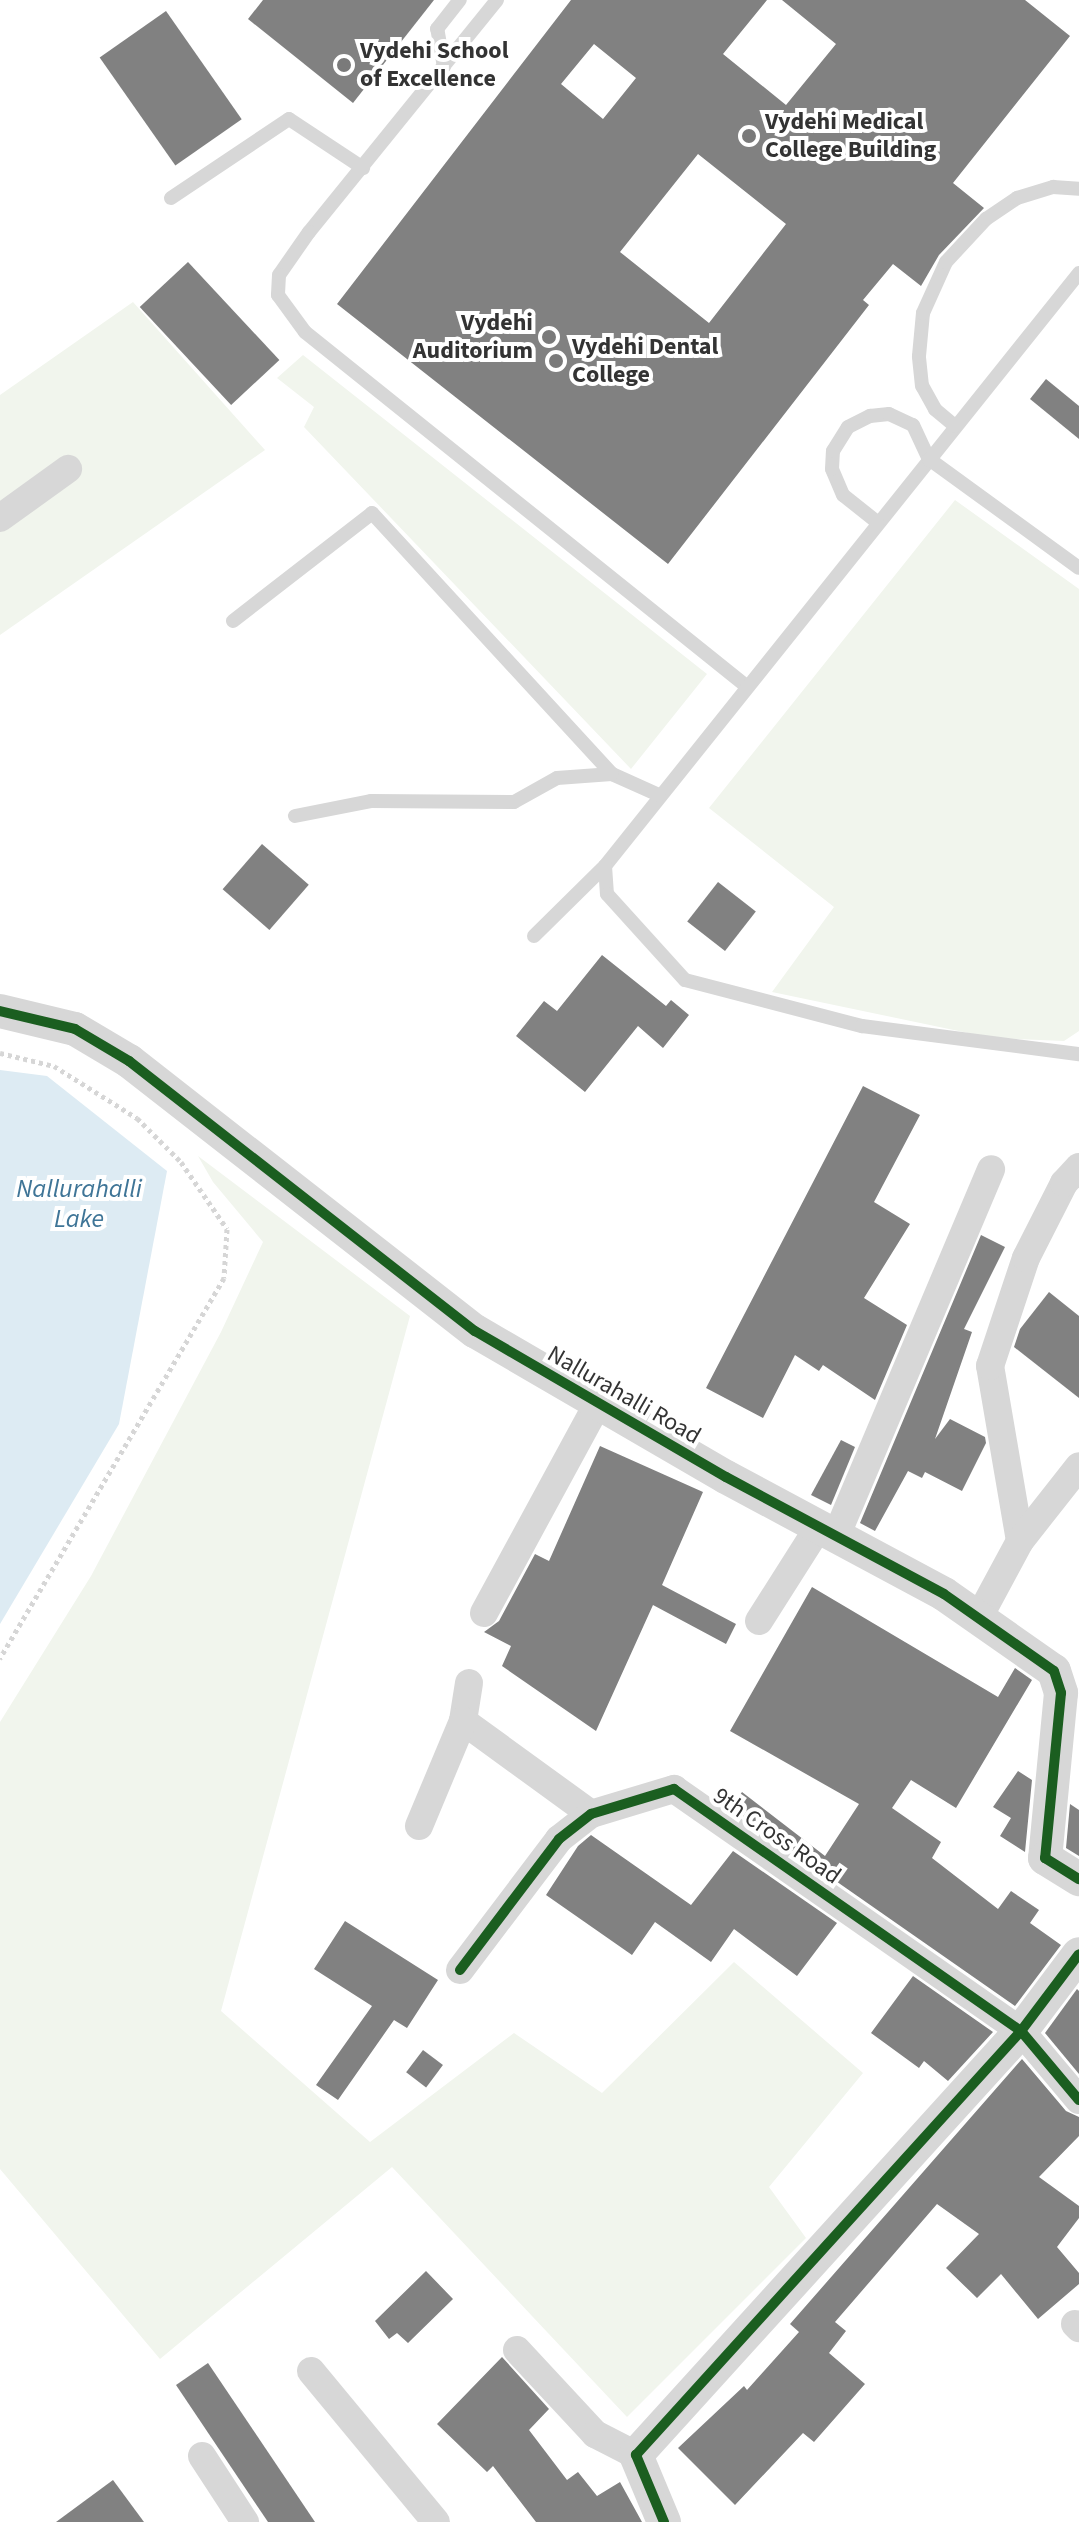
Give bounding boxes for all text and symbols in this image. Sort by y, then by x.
place label: Vydehi School of Excellence [360,37,509,93]
marker: Vydehi School of Excellence [335,56,353,74]
place label: Vydehi Medical College Building [765,108,936,164]
marker: Vydehi Medical College Building [740,127,758,145]
place label: Vydehi Auditorium [413,309,533,365]
marker: Vydehi Auditorium [540,328,558,346]
place label: Vydehi Dental College [572,333,718,389]
marker: Vydehi Dental College [547,352,565,370]
water label: Nallurahalli Lake [16,1173,142,1234]
street label: Nallurahalli Road [542,1339,706,1451]
street label: 9th Cross Road [708,1781,846,1891]

